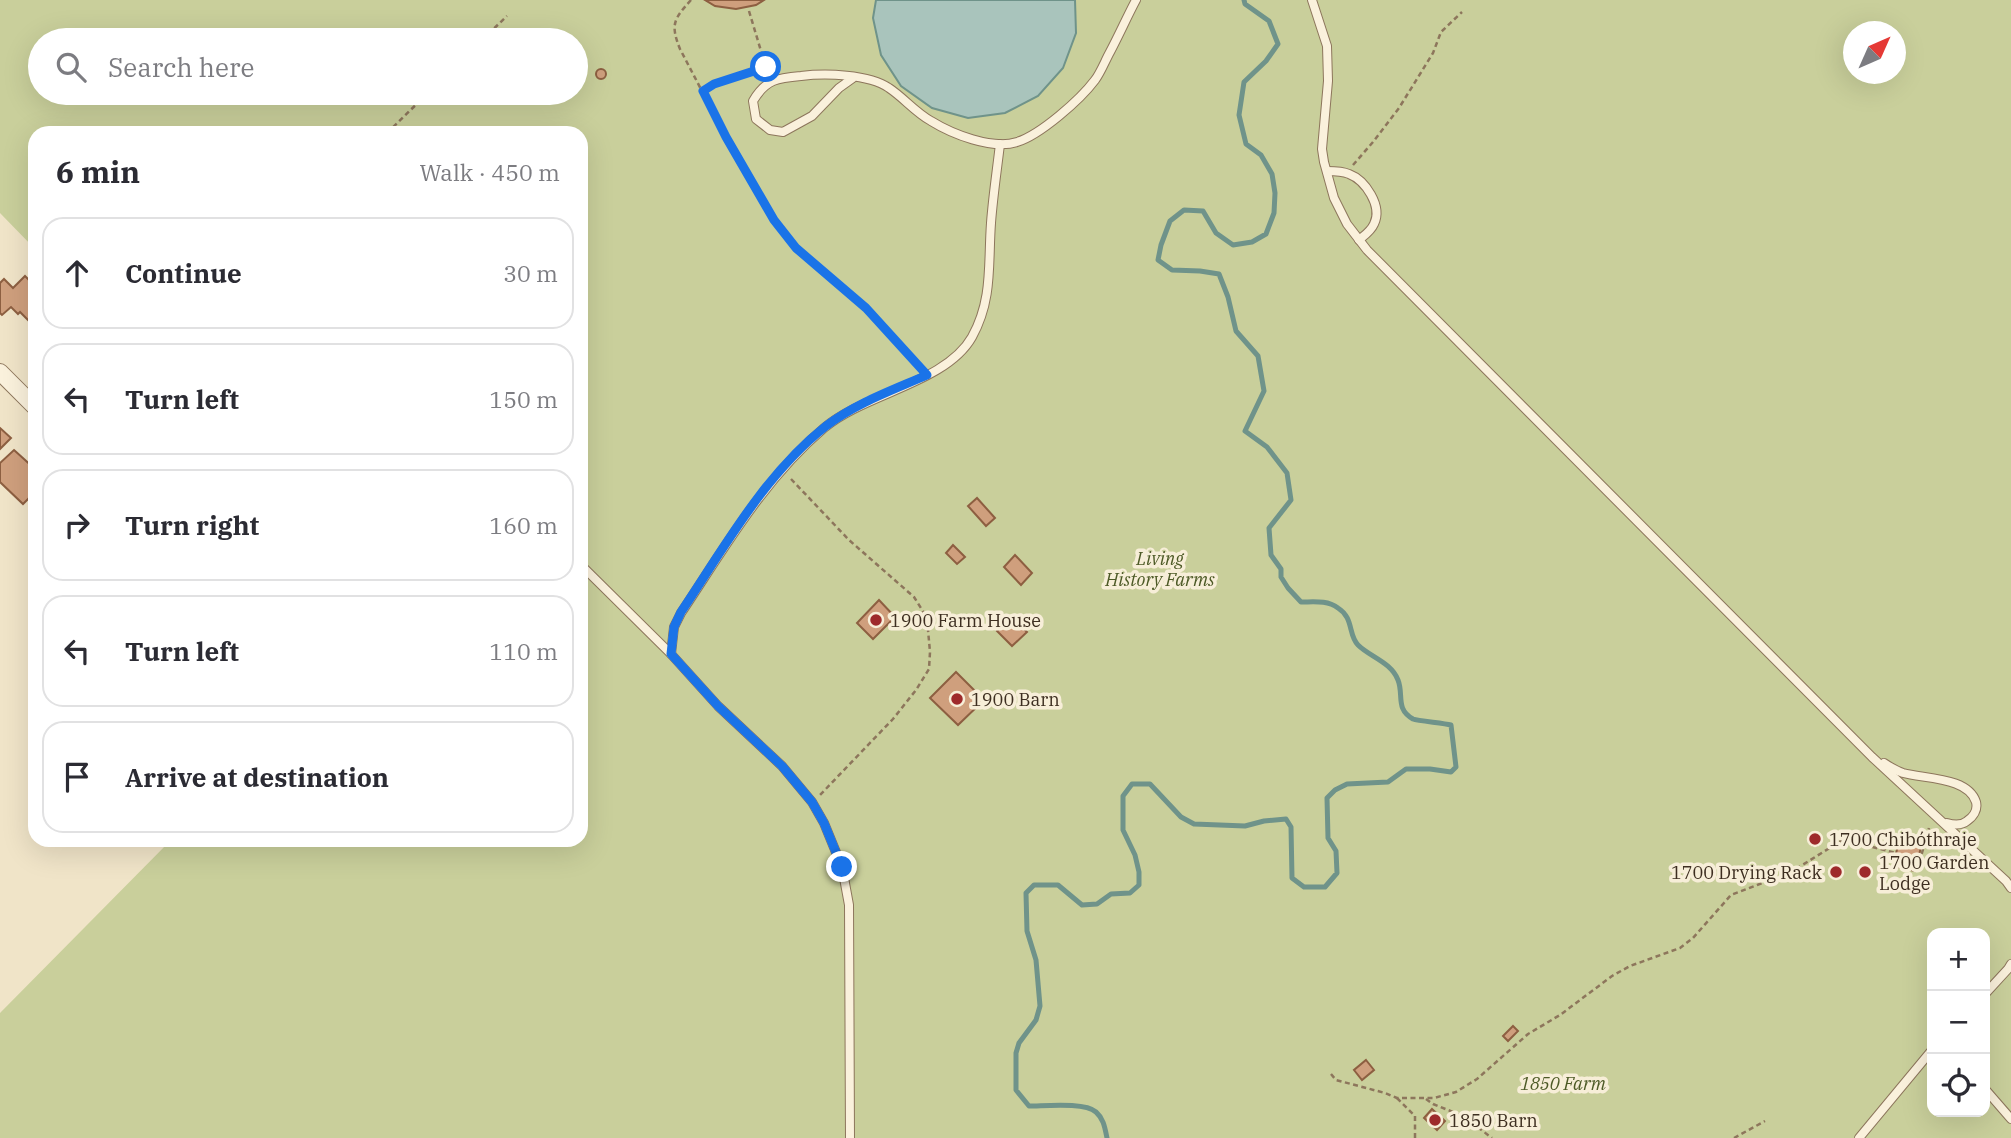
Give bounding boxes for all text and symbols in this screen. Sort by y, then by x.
north arrow [1843,21,1906,84]
search box [28,28,588,105]
icon: search [52,48,90,86]
text: Search here [108,50,254,84]
route start [750,51,781,82]
text: 6 min [56,152,140,191]
text: Walk · 450 m [419,157,560,187]
icon: ahead [58,254,96,292]
text: Continue [125,256,242,290]
text: 30 m [503,258,558,288]
icon: left [58,380,96,418]
text: Turn left [125,382,239,416]
text: 150 m [489,384,558,414]
icon: right [58,506,96,544]
text: Turn right [125,508,259,542]
text: 160 m [489,510,558,540]
park label: Living History Farms [1104,547,1215,591]
place label: 1900 Farm House [890,609,1041,632]
marker: 1900 Farm House [868,612,884,628]
icon: left [58,632,96,670]
text: Turn left [125,634,239,668]
text: 110 m [489,636,558,666]
place label: 1900 Barn [971,688,1060,711]
marker: 1900 Barn [949,691,965,707]
icon: arrive [58,758,96,796]
text: Arrive at destination [125,760,389,794]
place label: 1700 Chibóthraje [1829,828,1977,851]
marker: 1700 Chibóthraje [1807,831,1823,847]
route end [826,851,857,882]
place label: 1700 Garden Lodge [1879,851,1989,895]
place label: 1700 Drying Rack [1671,861,1822,884]
marker: 1700 Drying Rack [1828,864,1844,880]
marker: 1700 Garden Lodge [1857,864,1873,880]
map controls [1927,928,1990,1117]
button: + [1927,928,1990,991]
button: − [1927,991,1990,1054]
button: locate [1927,1054,1990,1117]
park label: 1850 Farm [1520,1072,1606,1095]
place label: 1850 Barn [1449,1109,1538,1132]
marker: 1850 Barn [1427,1112,1443,1128]

